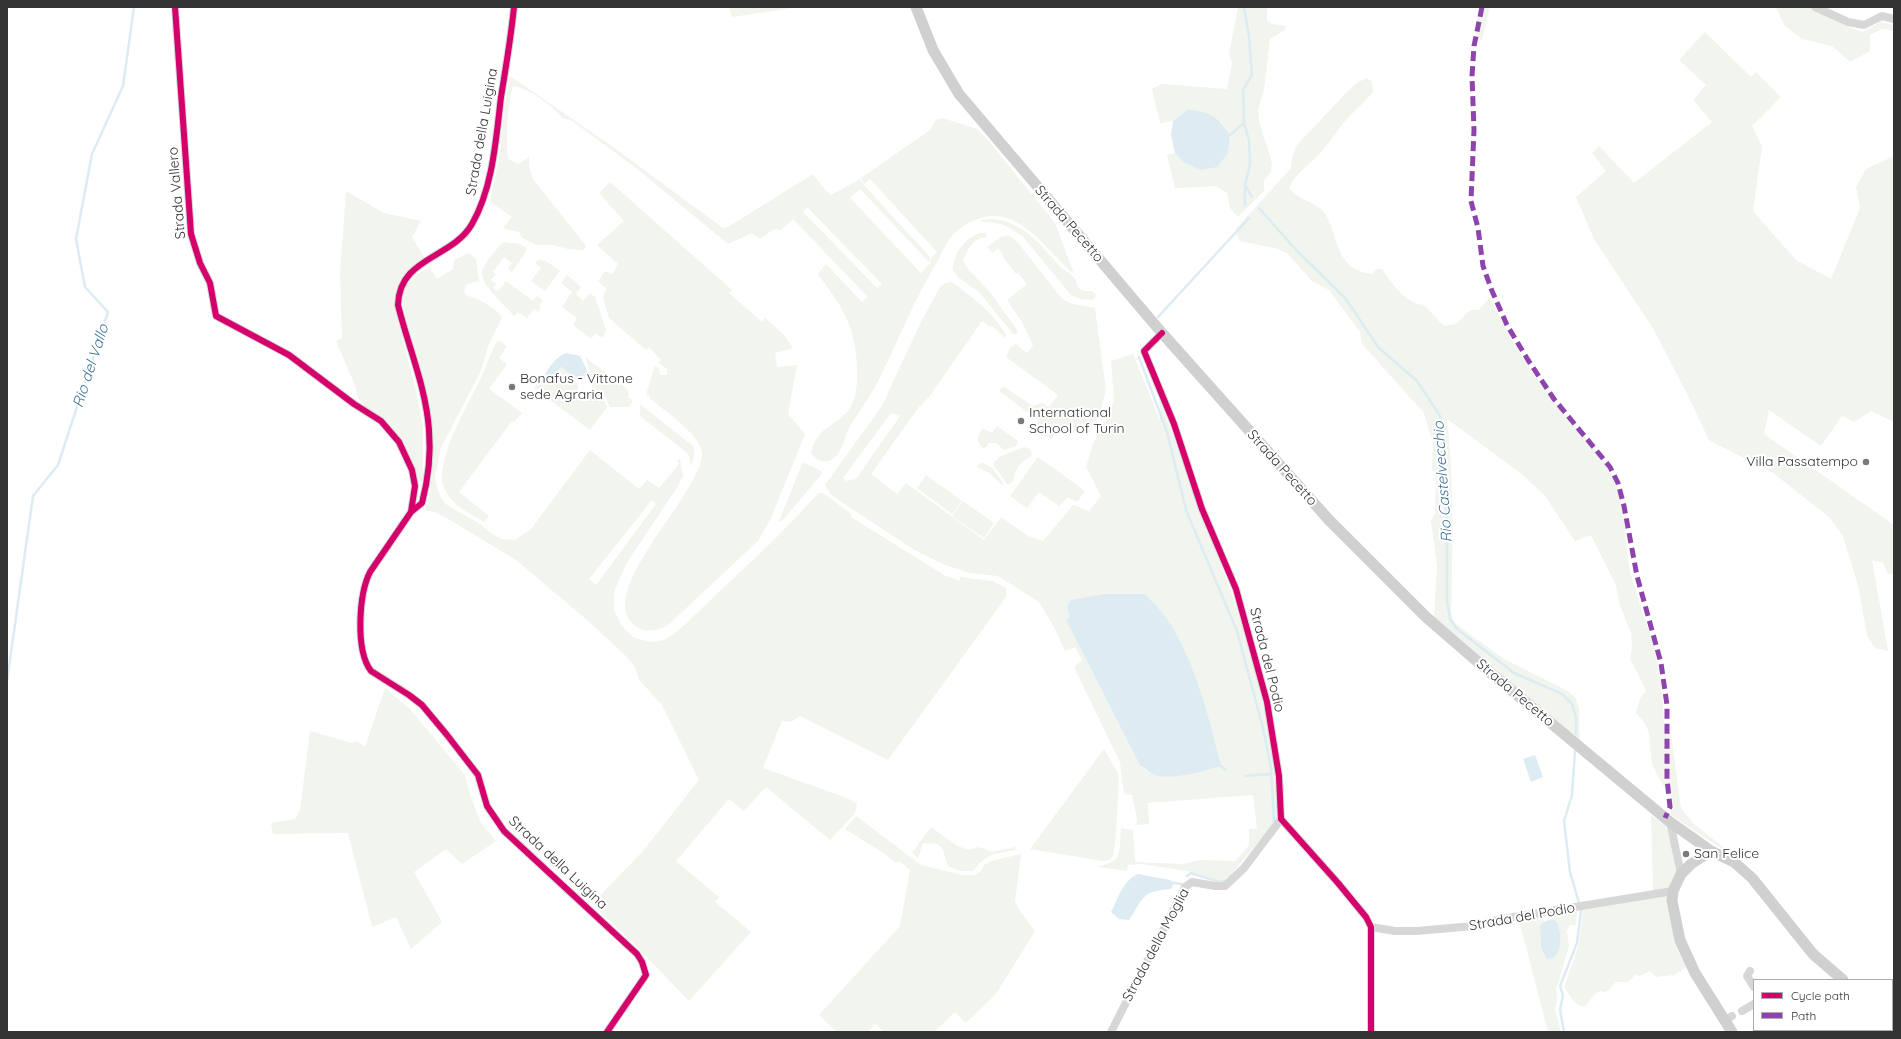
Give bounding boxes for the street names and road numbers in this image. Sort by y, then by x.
street label: Strada della Luigina [463,67,501,197]
street label: Strada Vallero [165,146,189,240]
street label: Strada Pecetto [1031,182,1107,266]
street label: Strada Pecetto [1244,427,1320,509]
street label: Strada del Podio [1246,606,1288,714]
street label: Strada Pecetto [1473,656,1557,730]
street label: Strada della Luigina [505,813,611,913]
street label: Strada della Moglia [1119,886,1193,1004]
street label: Strada del Podio [1468,899,1576,935]

